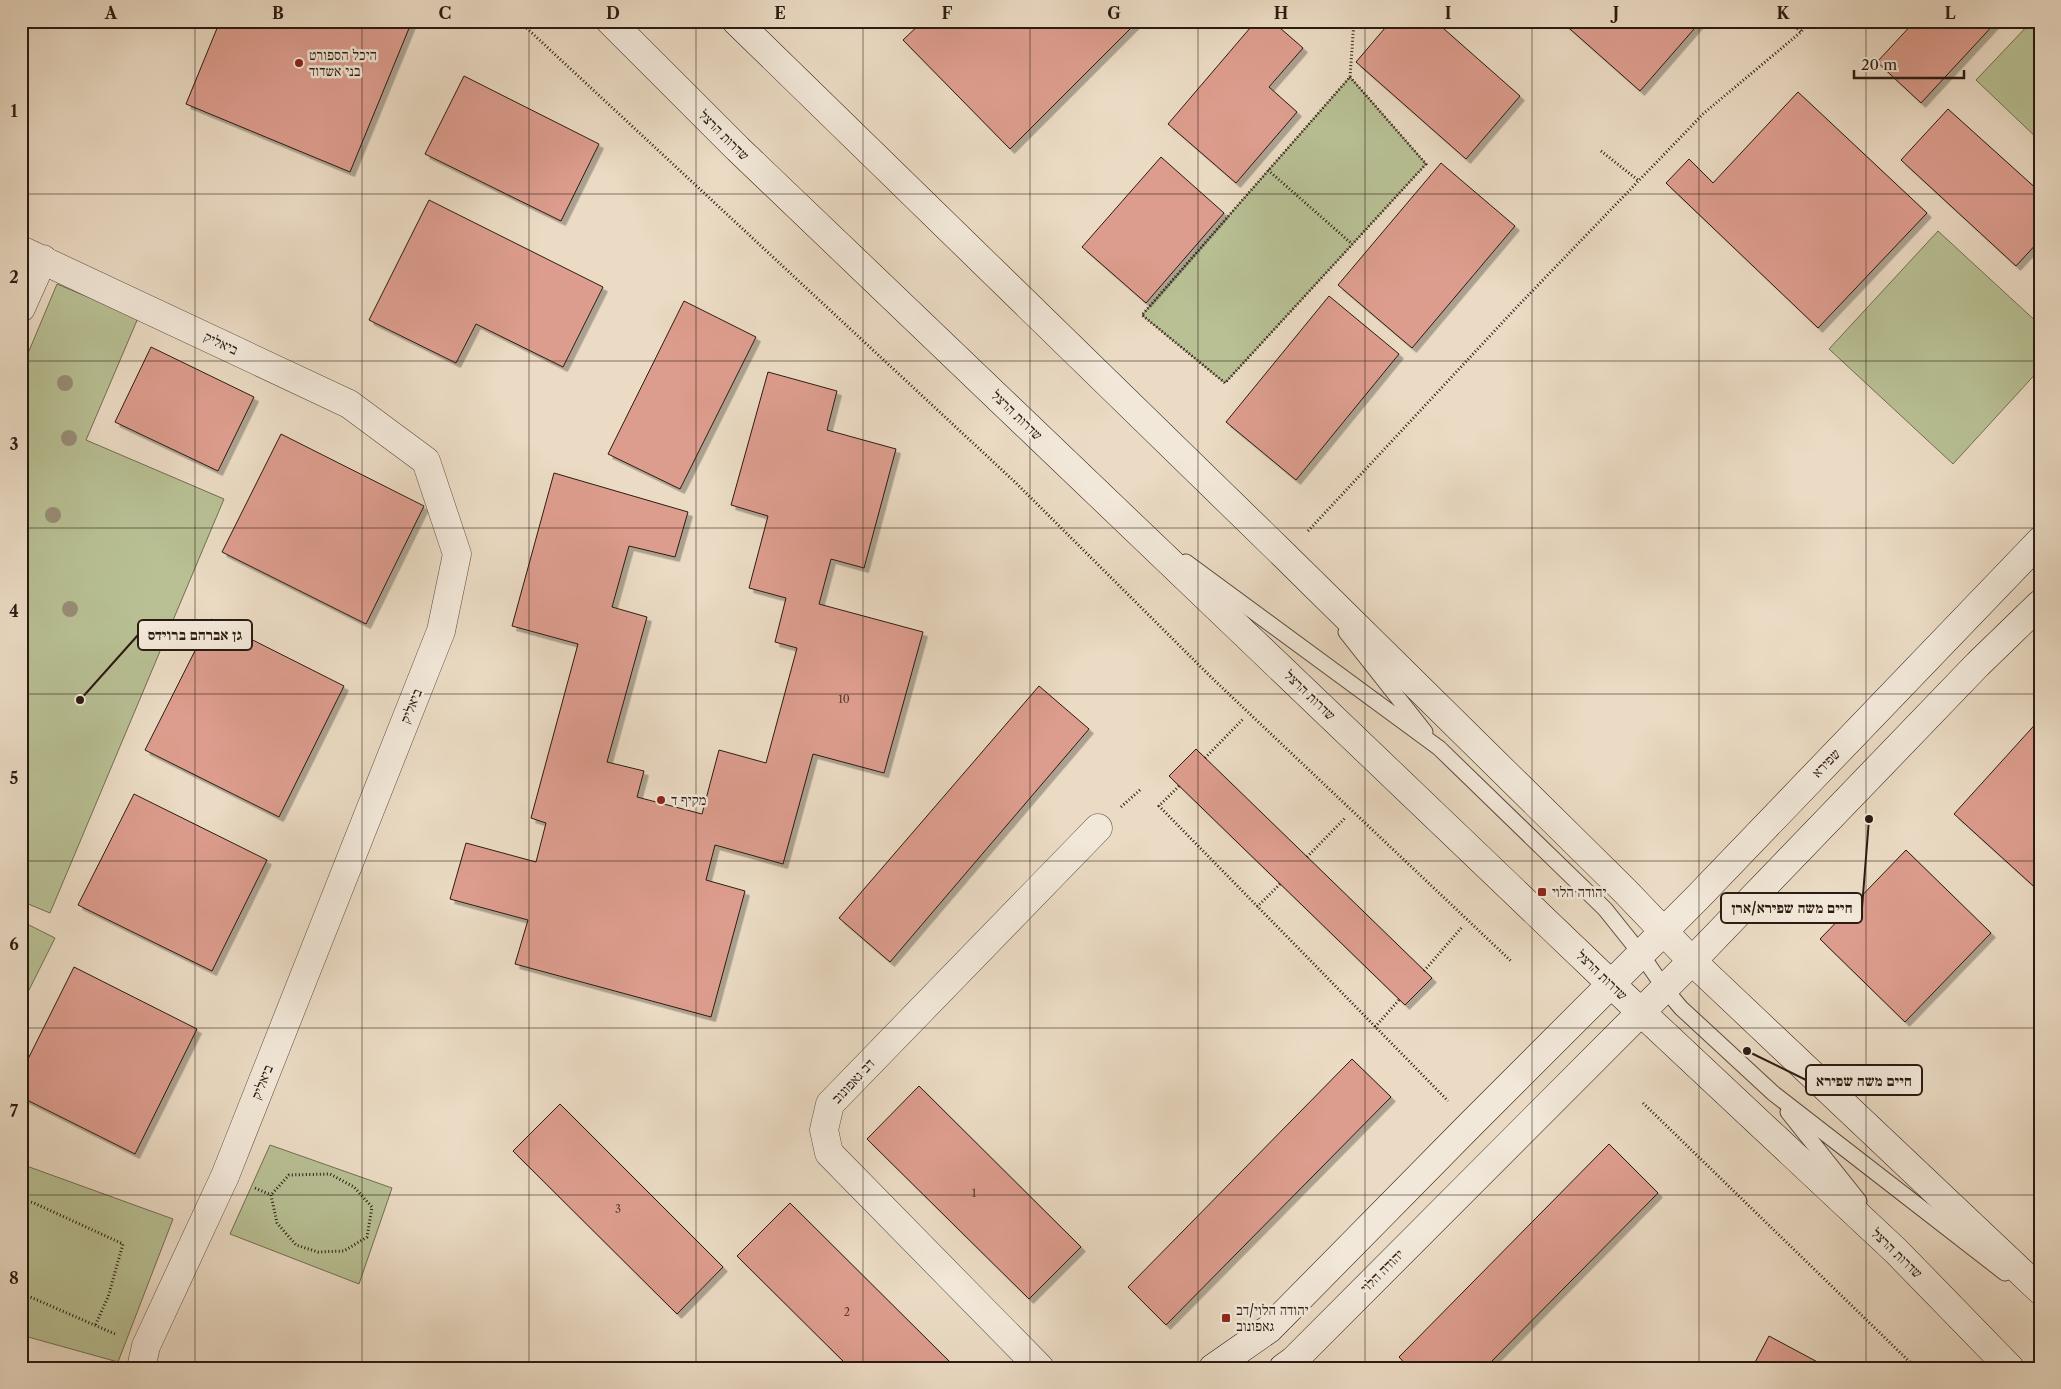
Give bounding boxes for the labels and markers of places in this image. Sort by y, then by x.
place label: היכל הספורט בני אשדוד [309,46,377,80]
marker: היכל הספורט בני אשדוד [293,57,305,69]
callout: גן אברהם ברוידס [138,620,252,650]
place label: מקיף ד [671,791,706,809]
marker: מקיף ד [655,794,667,806]
place label: יהודה הלוי [1552,883,1607,901]
marker: יהודה הלוי [1536,886,1548,898]
callout: חיים משה שפירא/ארן [1721,893,1862,923]
callout: חיים משה שפירא [1806,1065,1922,1095]
place label: יהודה הלוי/דב גאפונוב [1236,1301,1309,1335]
marker: יהודה הלוי/דב גאפונוב [1220,1312,1232,1324]

